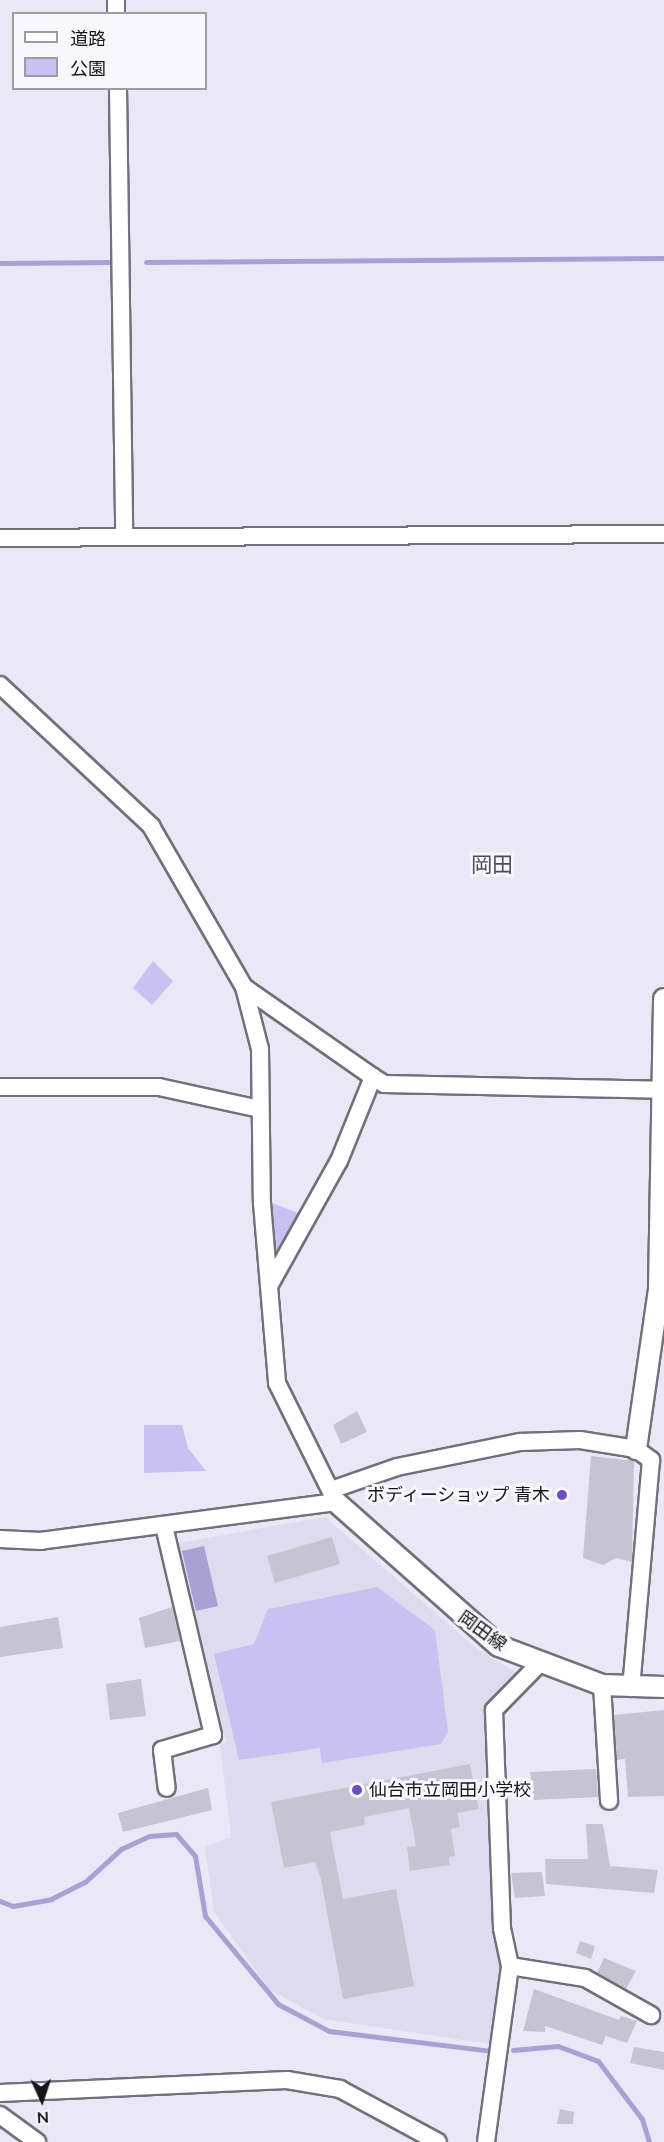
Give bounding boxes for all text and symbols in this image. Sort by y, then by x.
legend [12,12,207,90]
text: 道路 [70,27,106,50]
text: 公園 [70,57,106,80]
district label: 岡田 [471,851,513,877]
place label: ボディーショップ 青木 [365,1484,550,1506]
marker: ボディーショップ 青木 [555,1488,569,1502]
street label: 岡田線 [454,1606,510,1656]
place label: 仙台市立岡田小学校 [369,1779,531,1801]
marker: 仙台市立岡田小学校 [350,1783,364,1797]
north arrow [12,2070,72,2130]
text: N [36,2108,50,2128]

